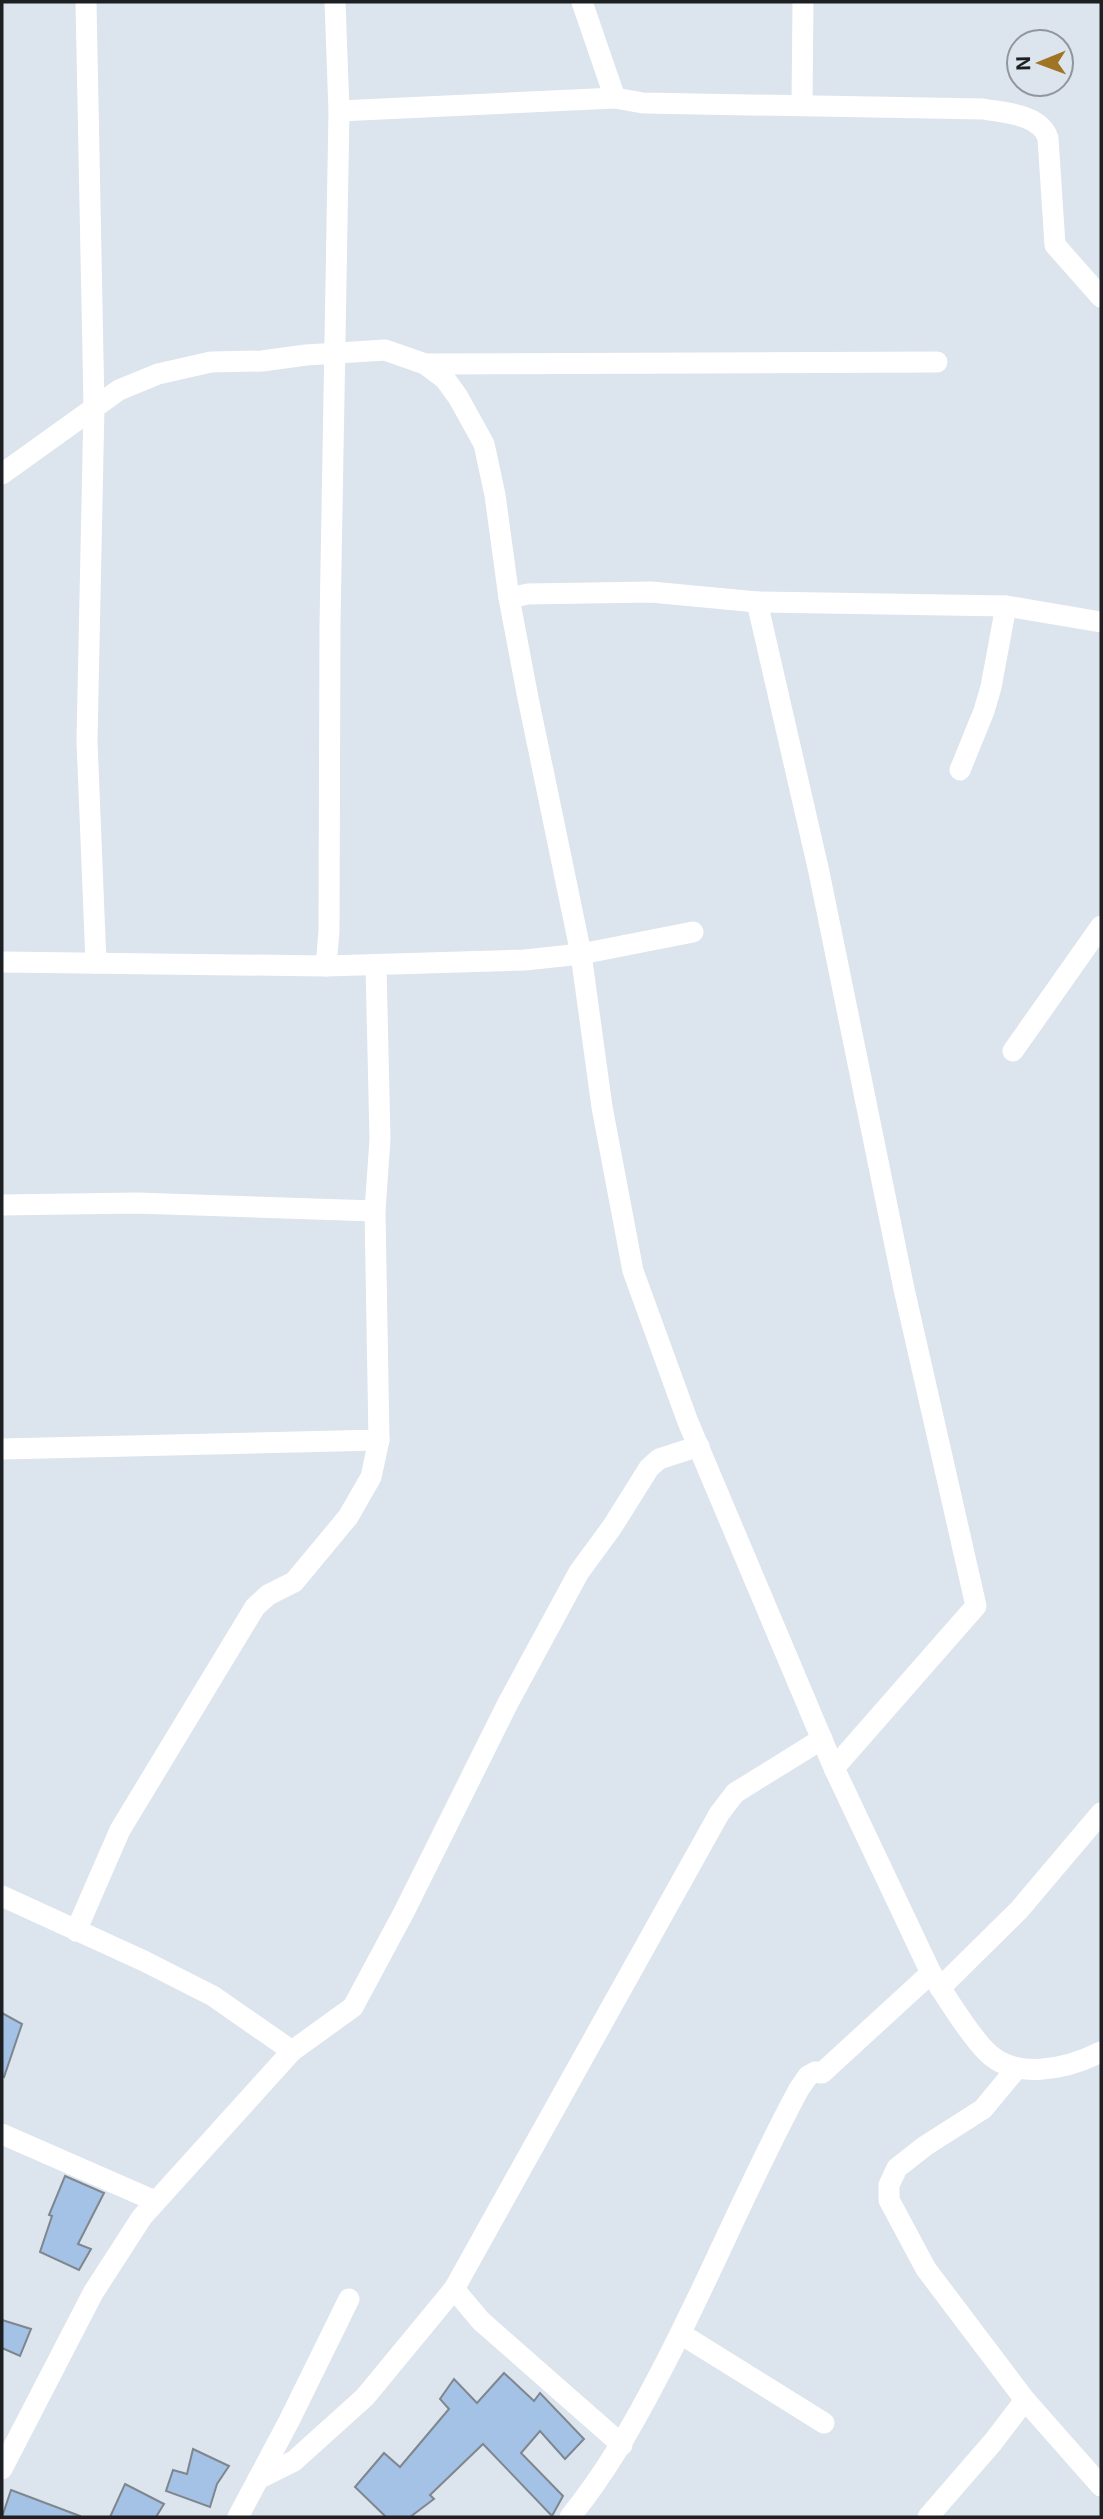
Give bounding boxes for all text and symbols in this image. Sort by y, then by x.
north arrow [1005,28,1075,98]
text: N [1012,56,1035,71]

